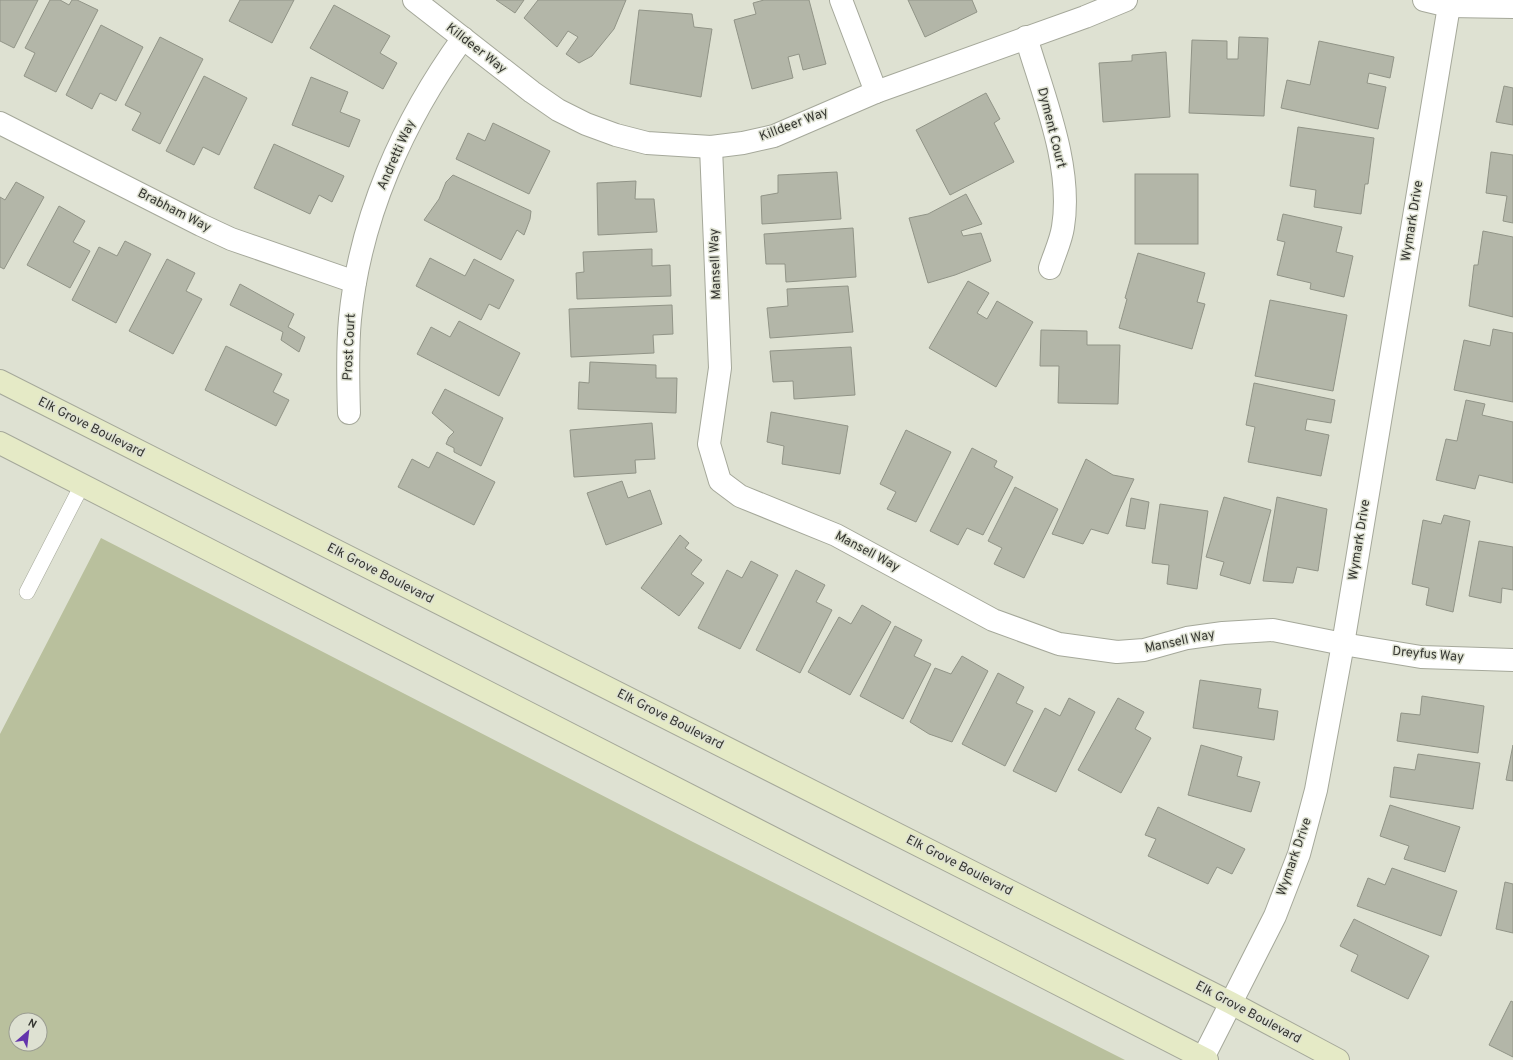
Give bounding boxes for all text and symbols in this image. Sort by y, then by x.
street label: Killdeer Way [443,20,510,78]
street label: Dyment Court [1033,86,1069,170]
street label: Killdeer Way [757,105,831,145]
street label: Andretti Way [374,117,420,193]
street label: Wymark Drive [1399,179,1427,263]
street label: Brabham Way [135,186,213,236]
street label: Mansell Way [707,228,725,300]
street label: Prost Court [340,313,360,381]
street label: Elk Grove Boulevard [35,394,147,462]
street label: Wymark Drive [1346,498,1374,582]
street label: Mansell Way [832,528,902,576]
street label: Elk Grove Boulevard [324,540,436,608]
street label: Mansell Way [1143,627,1217,657]
street label: Dreyfus Way [1392,644,1465,666]
street label: Elk Grove Boulevard [614,686,726,754]
street label: Wymark Drive [1274,816,1316,898]
street label: Elk Grove Boulevard [903,832,1015,900]
street label: Elk Grove Boulevard [1192,978,1304,1048]
north arrow [8,1012,48,1052]
text: N [25,1016,39,1032]

